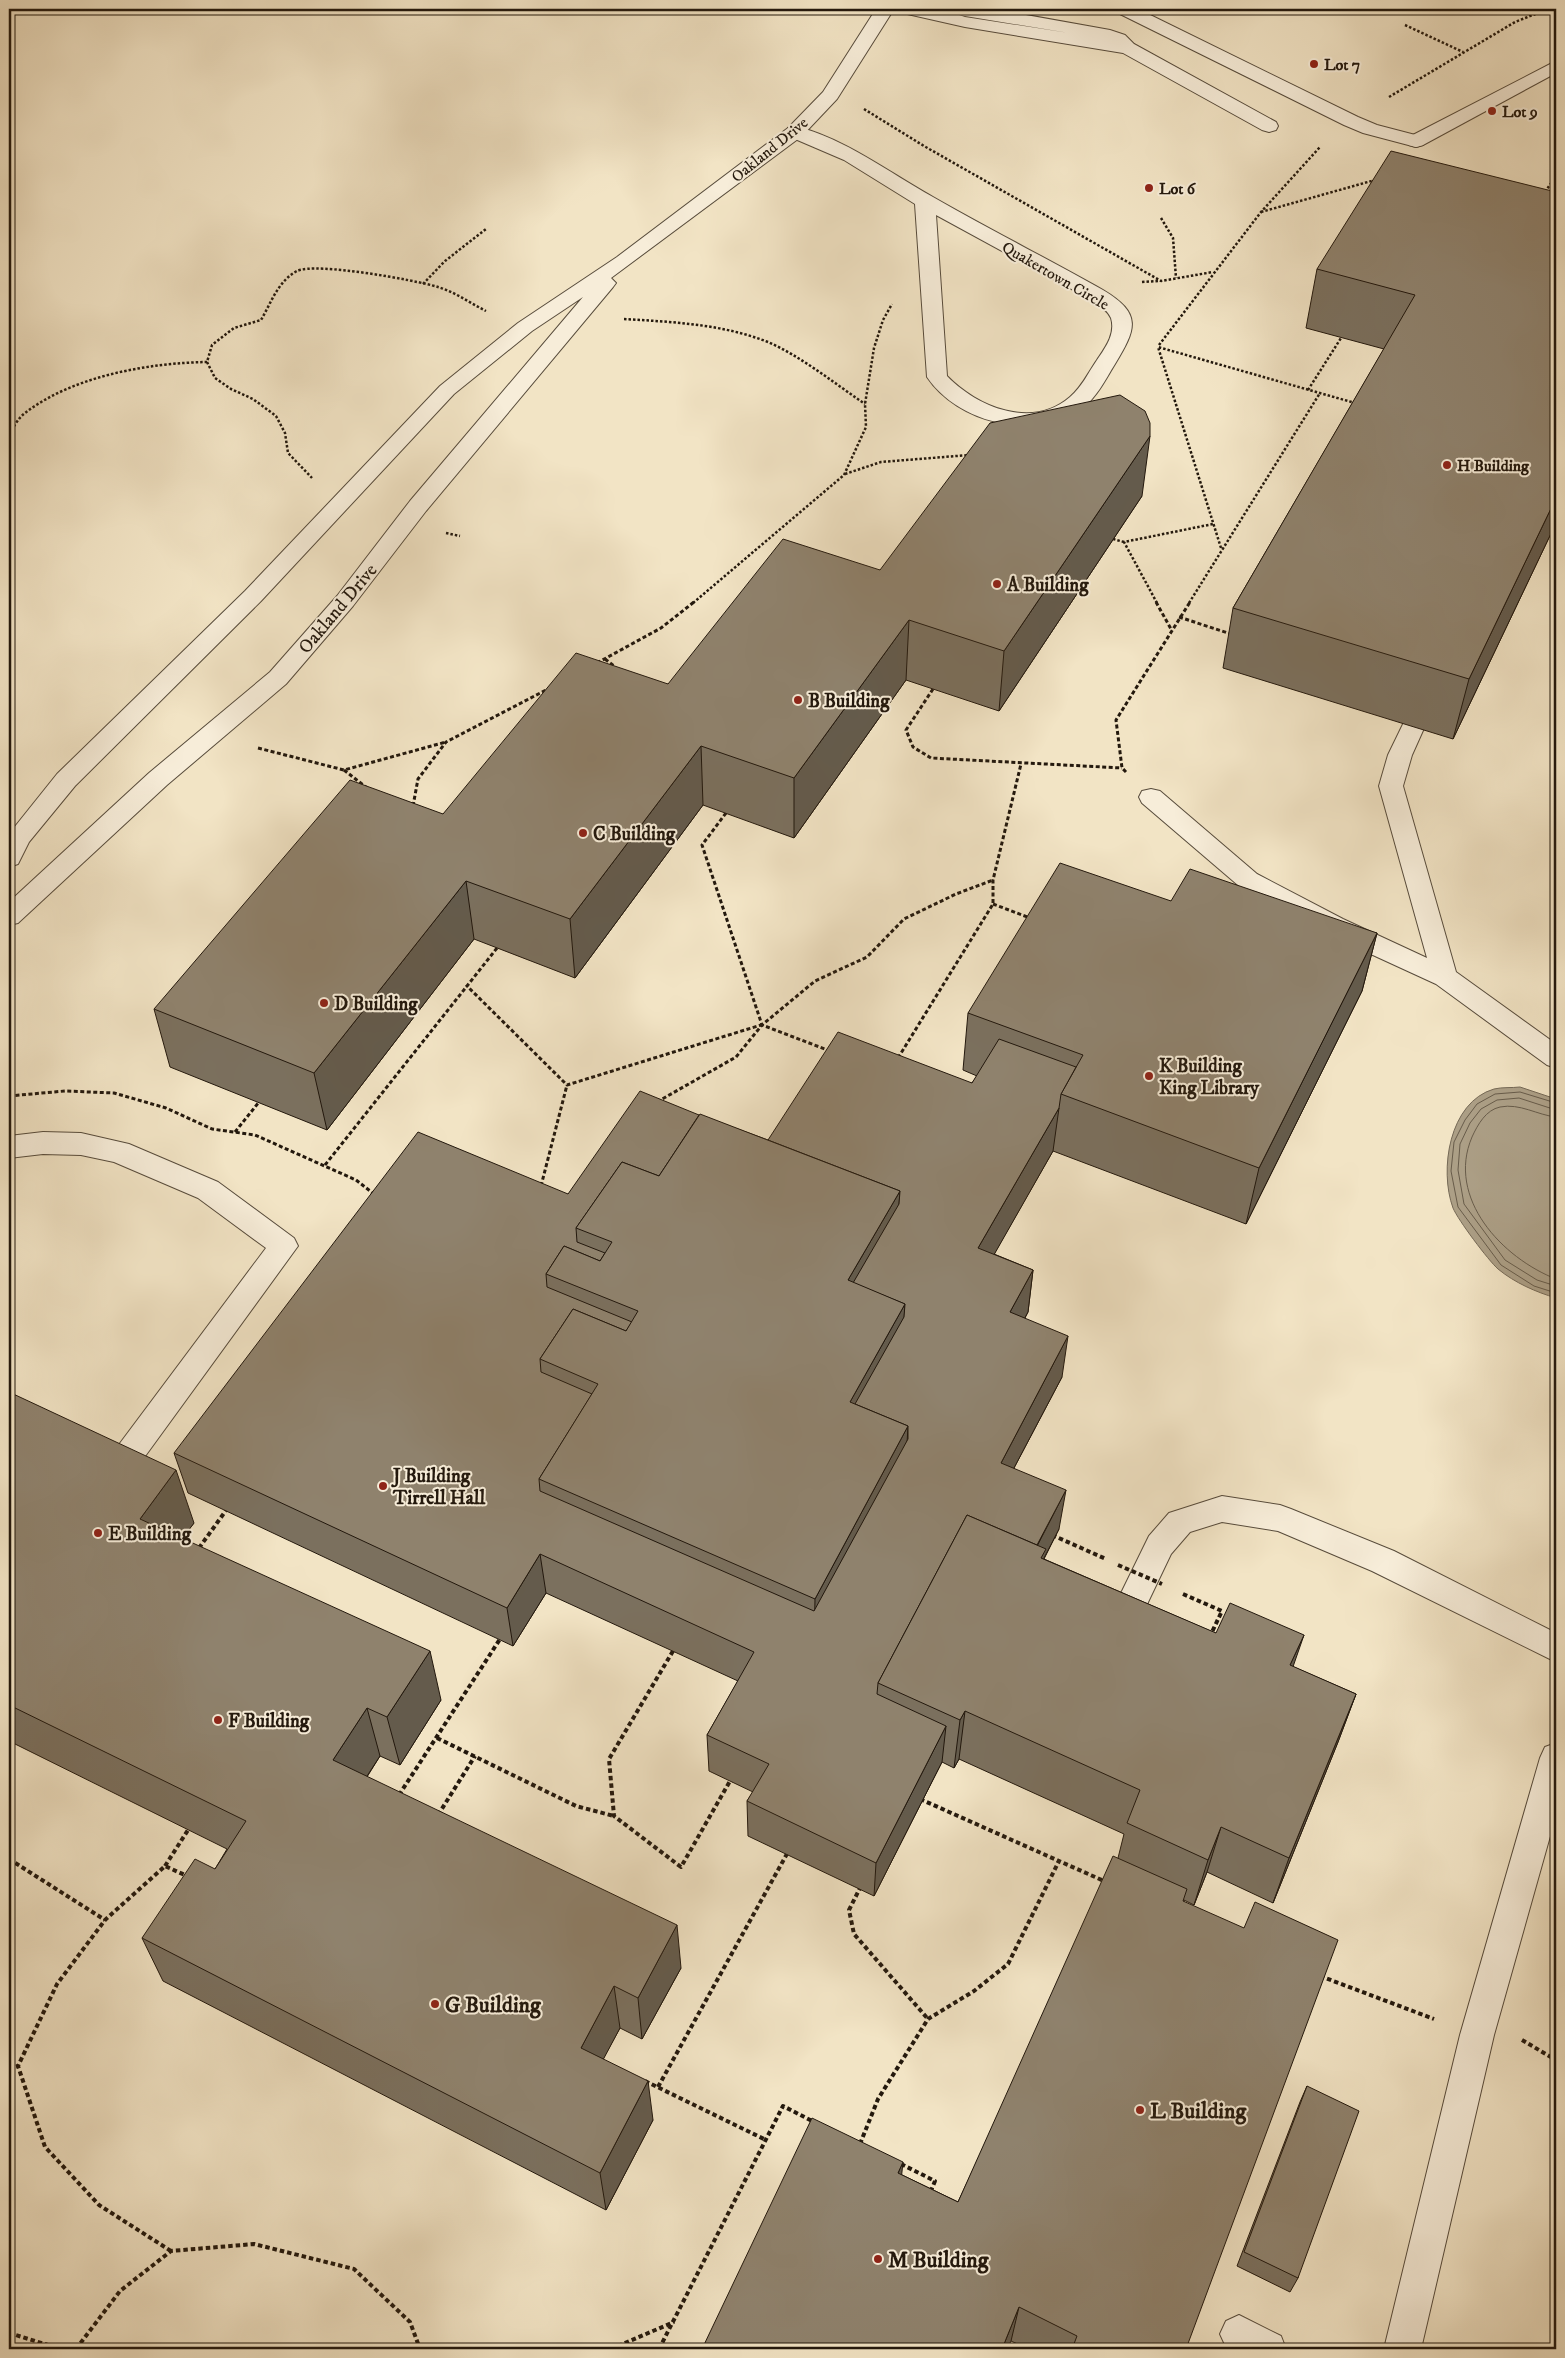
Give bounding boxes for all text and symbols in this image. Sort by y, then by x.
place label: Lot 7 [1324,55,1360,75]
marker: Lot 7 [1308,58,1320,70]
place label: Lot 9 [1502,102,1538,122]
marker: Lot 9 [1486,105,1498,117]
street label: Oakland Drive [727,113,812,187]
place label: Lot 6 [1159,179,1197,199]
marker: Lot 6 [1143,182,1155,194]
street label: Quakertown Circle [998,237,1113,315]
place label: H Building [1457,456,1530,476]
marker: H Building [1441,459,1453,471]
street label: Oakland Drive [294,559,383,659]
place label: A Building [1006,574,1089,597]
marker: A Building [991,578,1003,590]
place label: B Building [808,690,890,713]
marker: B Building [792,694,804,706]
place label: C Building [593,823,676,846]
marker: C Building [577,827,589,839]
place label: D Building [334,993,418,1016]
marker: D Building [318,997,330,1009]
place label: K Building King Library [1159,1055,1260,1100]
marker: K Building King Library [1143,1070,1155,1082]
place label: J Building Tirrell Hall [391,1465,485,1510]
marker: J Building Tirrell Hall [377,1480,389,1492]
place label: E Building [108,1523,192,1546]
marker: E Building [92,1527,104,1539]
place label: F Building [228,1710,310,1733]
marker: F Building [212,1714,224,1726]
place label: G Building [445,1992,542,2019]
marker: G Building [429,1998,441,2010]
place label: L Building [1150,2098,1248,2125]
marker: L Building [1134,2104,1146,2116]
place label: M Building [888,2247,990,2274]
marker: M Building [872,2253,884,2265]

